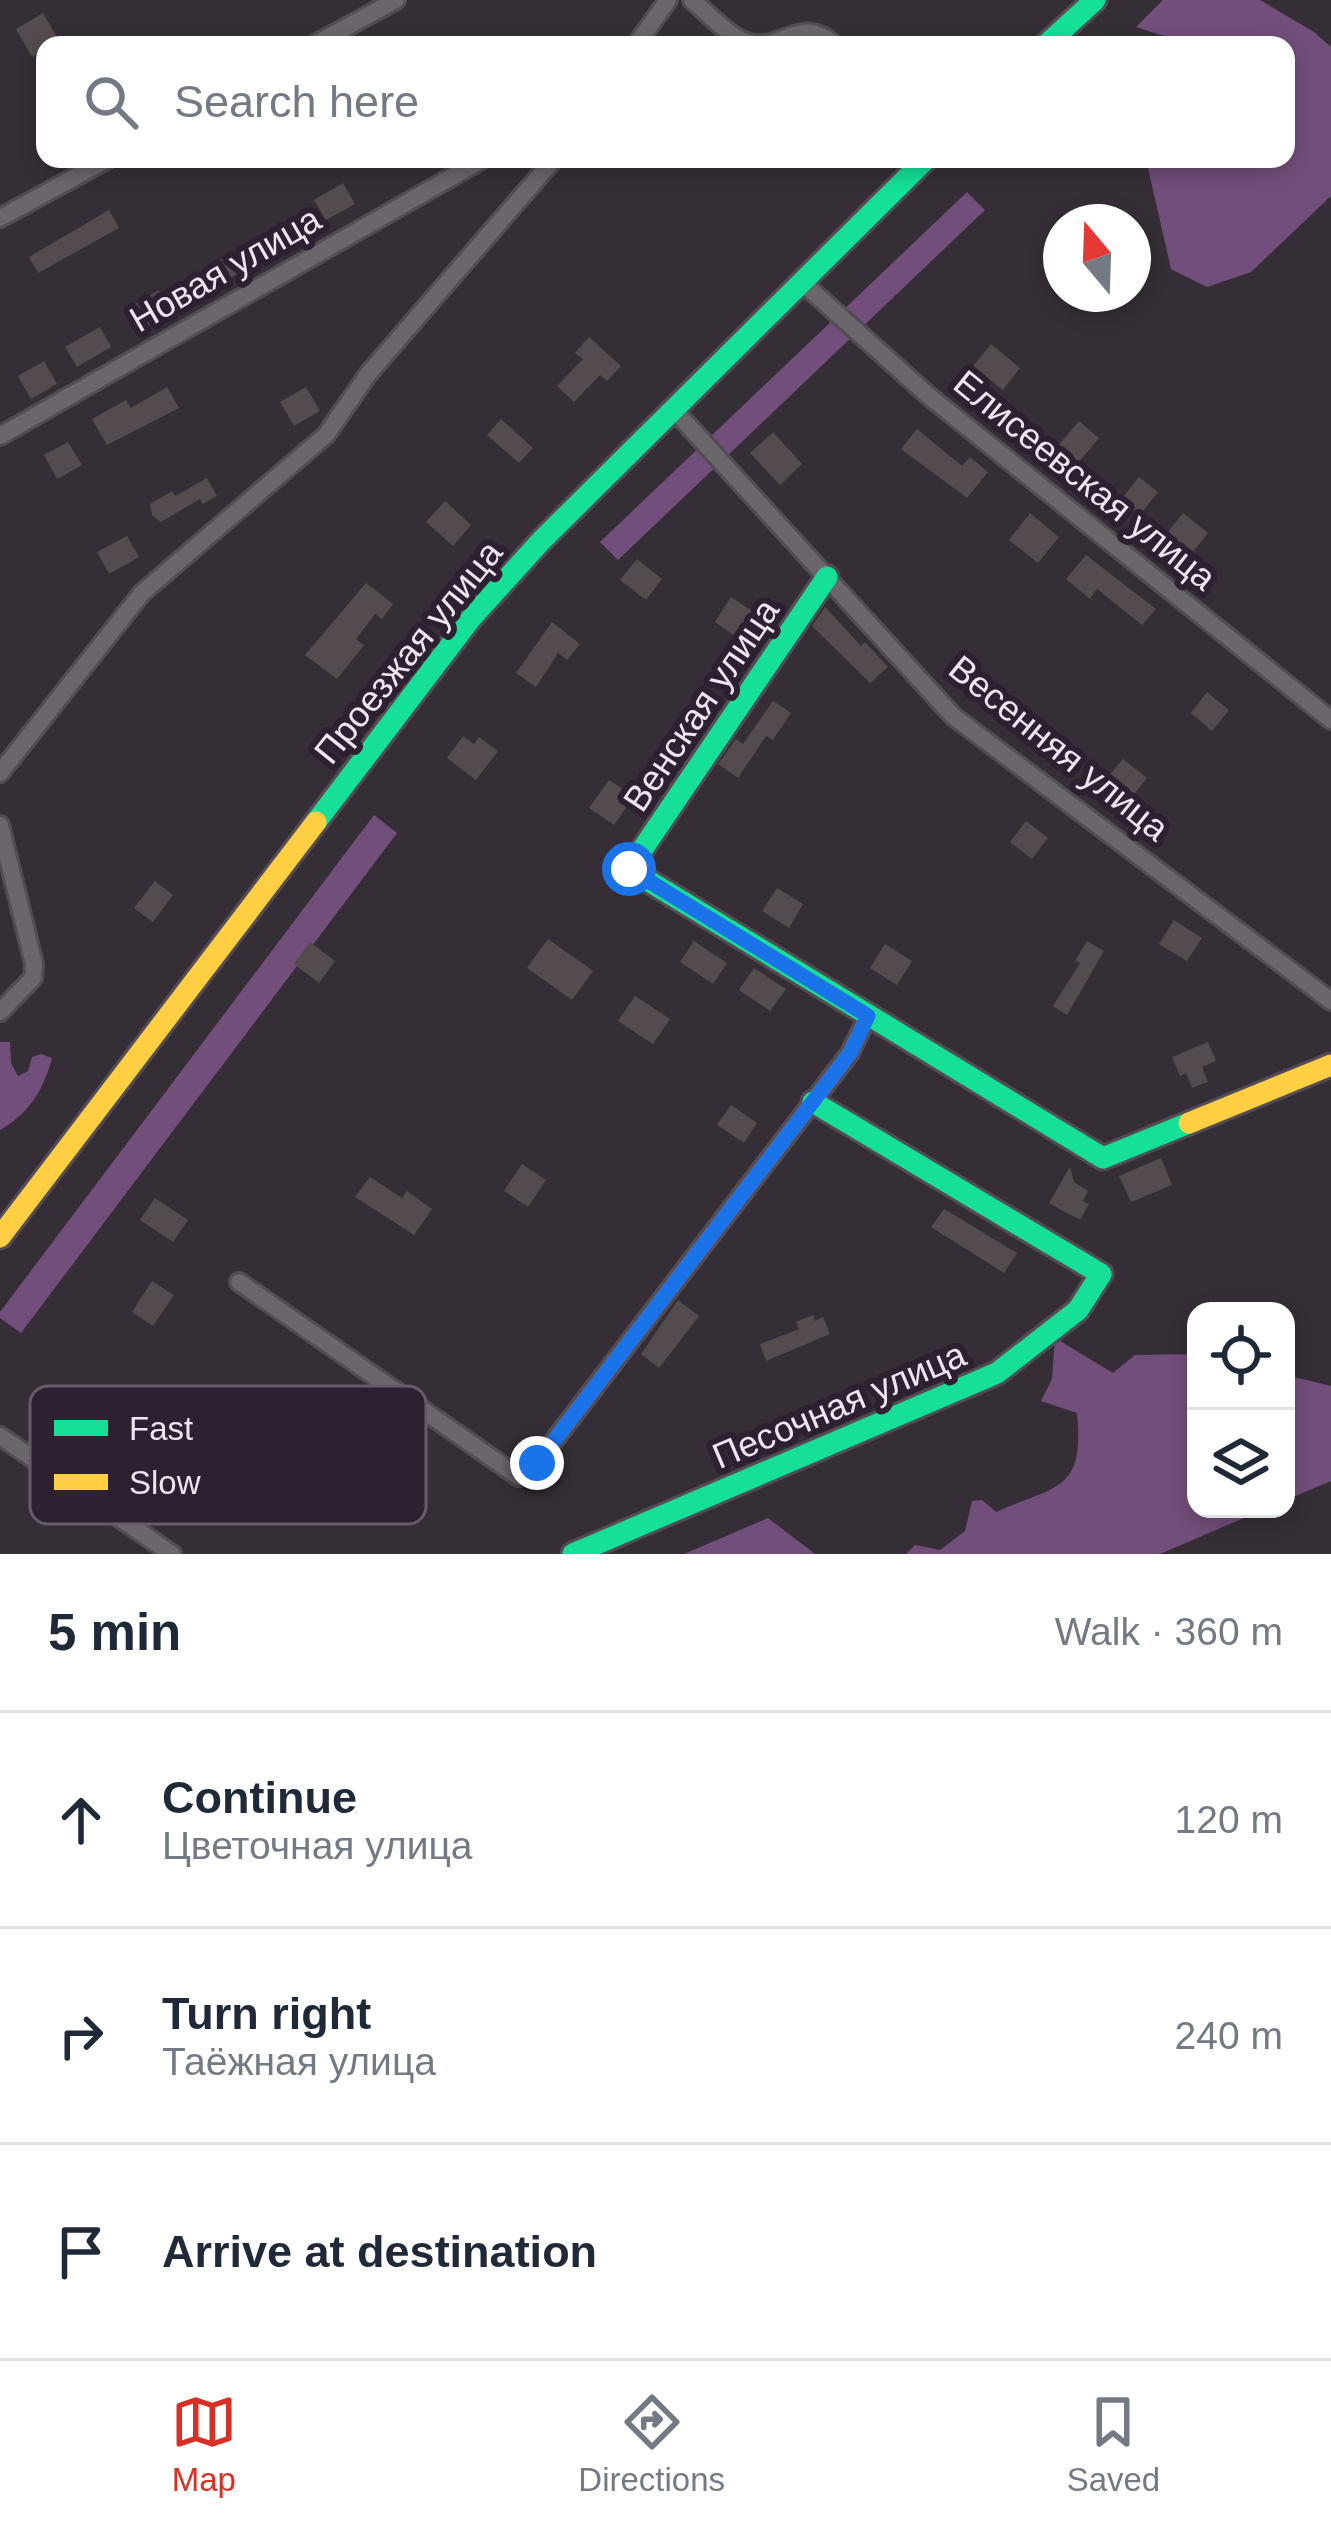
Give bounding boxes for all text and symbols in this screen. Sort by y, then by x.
search box [36,36,1295,168]
icon: search [78,69,144,135]
text: Search here [174,76,419,127]
street label: Новая улица [122,197,328,340]
north arrow [1043,204,1151,312]
street label: Елисеевская улица [946,362,1225,599]
street label: Проезжая улица [306,532,511,771]
street label: Венская улица [615,590,788,819]
street label: Весенняя улица [941,647,1177,849]
route start [602,842,656,896]
map controls [1187,1302,1295,1518]
button: locate [1187,1302,1295,1410]
street label: Песочная улица [706,1333,972,1477]
legend [30,1386,426,1524]
text: Fast [129,1410,193,1447]
button: layers [1187,1410,1295,1518]
route end [510,1436,564,1490]
text: Slow [129,1464,201,1501]
text: 5 min [48,1604,181,1661]
text: Walk · 360 m [1055,1610,1283,1653]
text: Continue [162,1772,357,1823]
icon: ahead [48,1787,114,1853]
text: 120 m [1175,1798,1283,1841]
text: Цветочная улица [162,1824,473,1867]
text: Turn right [162,1988,371,2039]
icon: right [48,2003,114,2069]
text: 240 m [1175,2014,1283,2057]
text: Таёжная улица [162,2040,436,2083]
icon: arrive [48,2219,114,2285]
text: Arrive at destination [162,2226,597,2277]
tab: Map [171,2389,237,2499]
tab: Directions [578,2389,725,2499]
tab: Saved [1067,2389,1160,2499]

